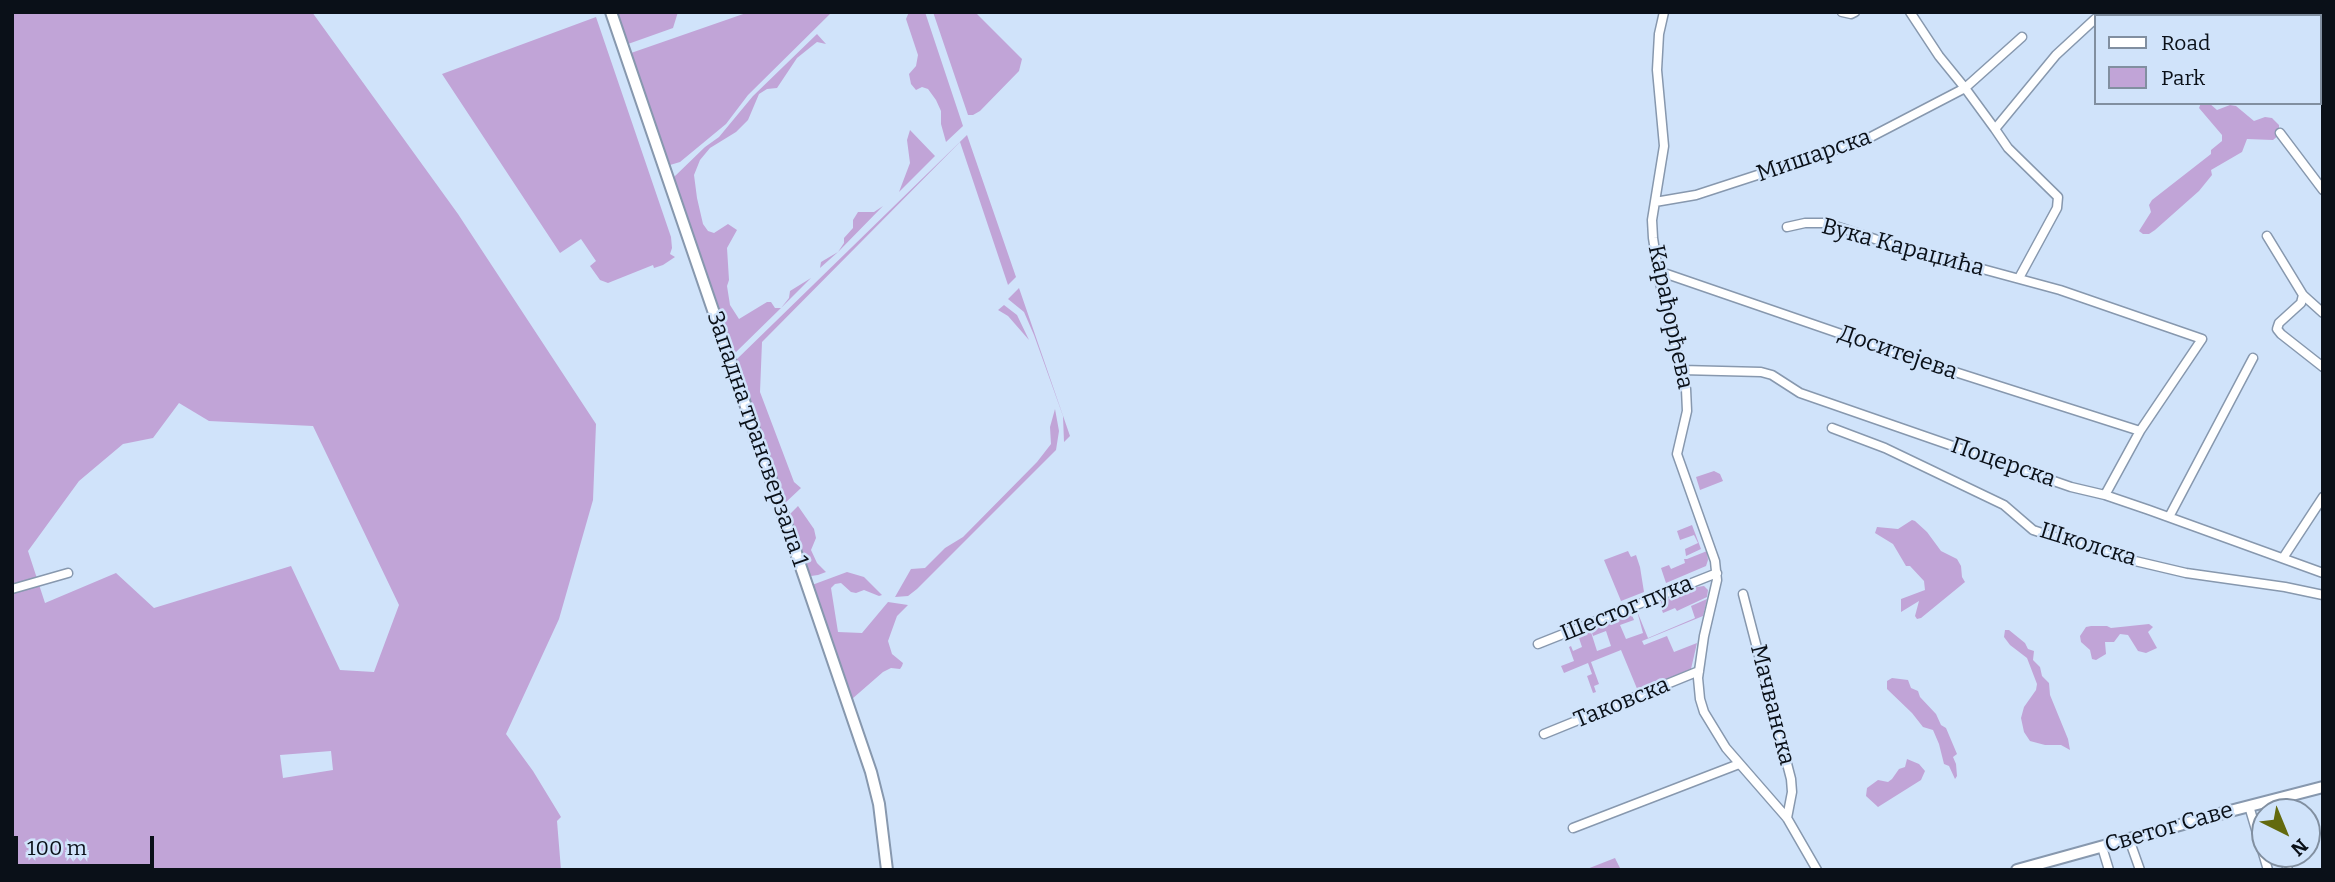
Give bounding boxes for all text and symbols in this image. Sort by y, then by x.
legend [2094,14,2321,105]
text: Road [2161,30,2210,56]
text: Park [2161,65,2205,91]
street label: Мишарска [1753,124,1875,188]
street label: Вука Караџића [1819,213,1987,283]
street label: Карађорђева [1641,242,1699,392]
street label: Западна трансверзала 1 [700,308,814,570]
street label: Доситејева [1835,320,1961,386]
street label: Поцерска [1947,432,2059,494]
street label: Школска [2036,517,2140,573]
street label: Шестог пука [1557,570,1697,648]
street label: Мачванска [1744,642,1800,768]
street label: Таковска [1570,671,1674,735]
street label: Светог Саве [2102,797,2236,859]
north arrow [2251,798,2321,868]
scale bar [18,822,158,866]
text: N [2286,834,2313,861]
text: 100 m [27,835,87,861]

